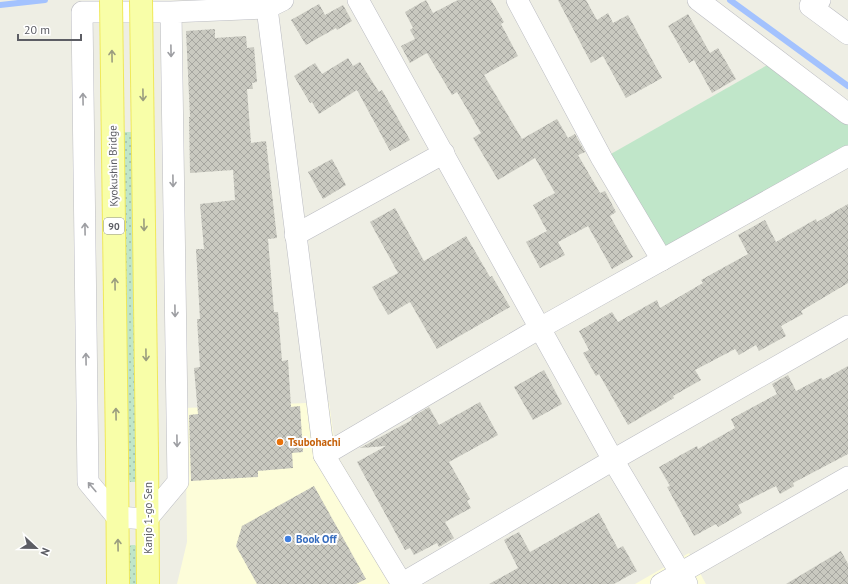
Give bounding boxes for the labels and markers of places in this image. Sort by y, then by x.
place label: Tsubohachi [288,435,341,449]
marker: Tsubohachi [275,437,285,447]
place label: Book Off [296,532,338,546]
marker: Book Off [283,534,293,544]

